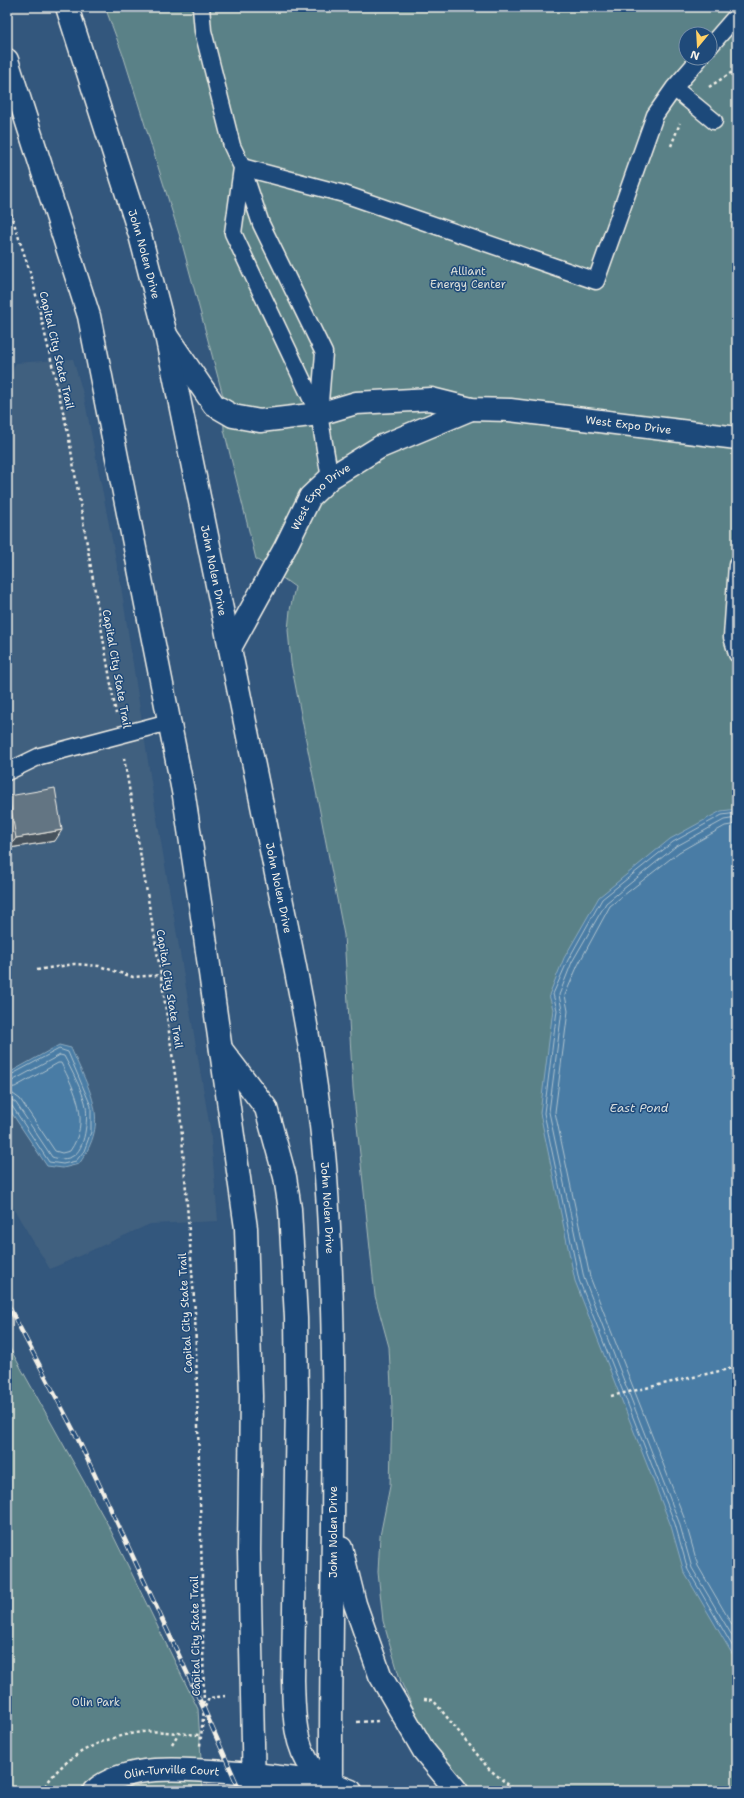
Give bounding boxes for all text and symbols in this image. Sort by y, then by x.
north arrow [678,26,718,66]
text: N [688,46,702,64]
street label: John Nolen Drive [124,208,163,301]
park label: Alliant Energy Center [430,264,506,292]
street label: Capital City State Trail [36,290,78,411]
street label: West Expo Drive [585,412,672,438]
street label: West Expo Drive [288,460,353,533]
street label: John Nolen Drive [197,524,230,617]
street label: Capital City State Trail [99,608,134,730]
street label: John Nolen Drive [262,841,295,935]
street label: Capital City State Trail [153,928,186,1050]
water label: East Pond [610,1100,669,1116]
street label: John Nolen Drive [317,1161,337,1254]
street label: Capital City State Trail [175,1252,196,1374]
street label: John Nolen Drive [326,1486,341,1578]
street label: Capital City State Trail [187,1575,204,1696]
park label: Olin Park [72,1695,120,1710]
street label: Olin-Turville Court [122,1762,220,1783]

